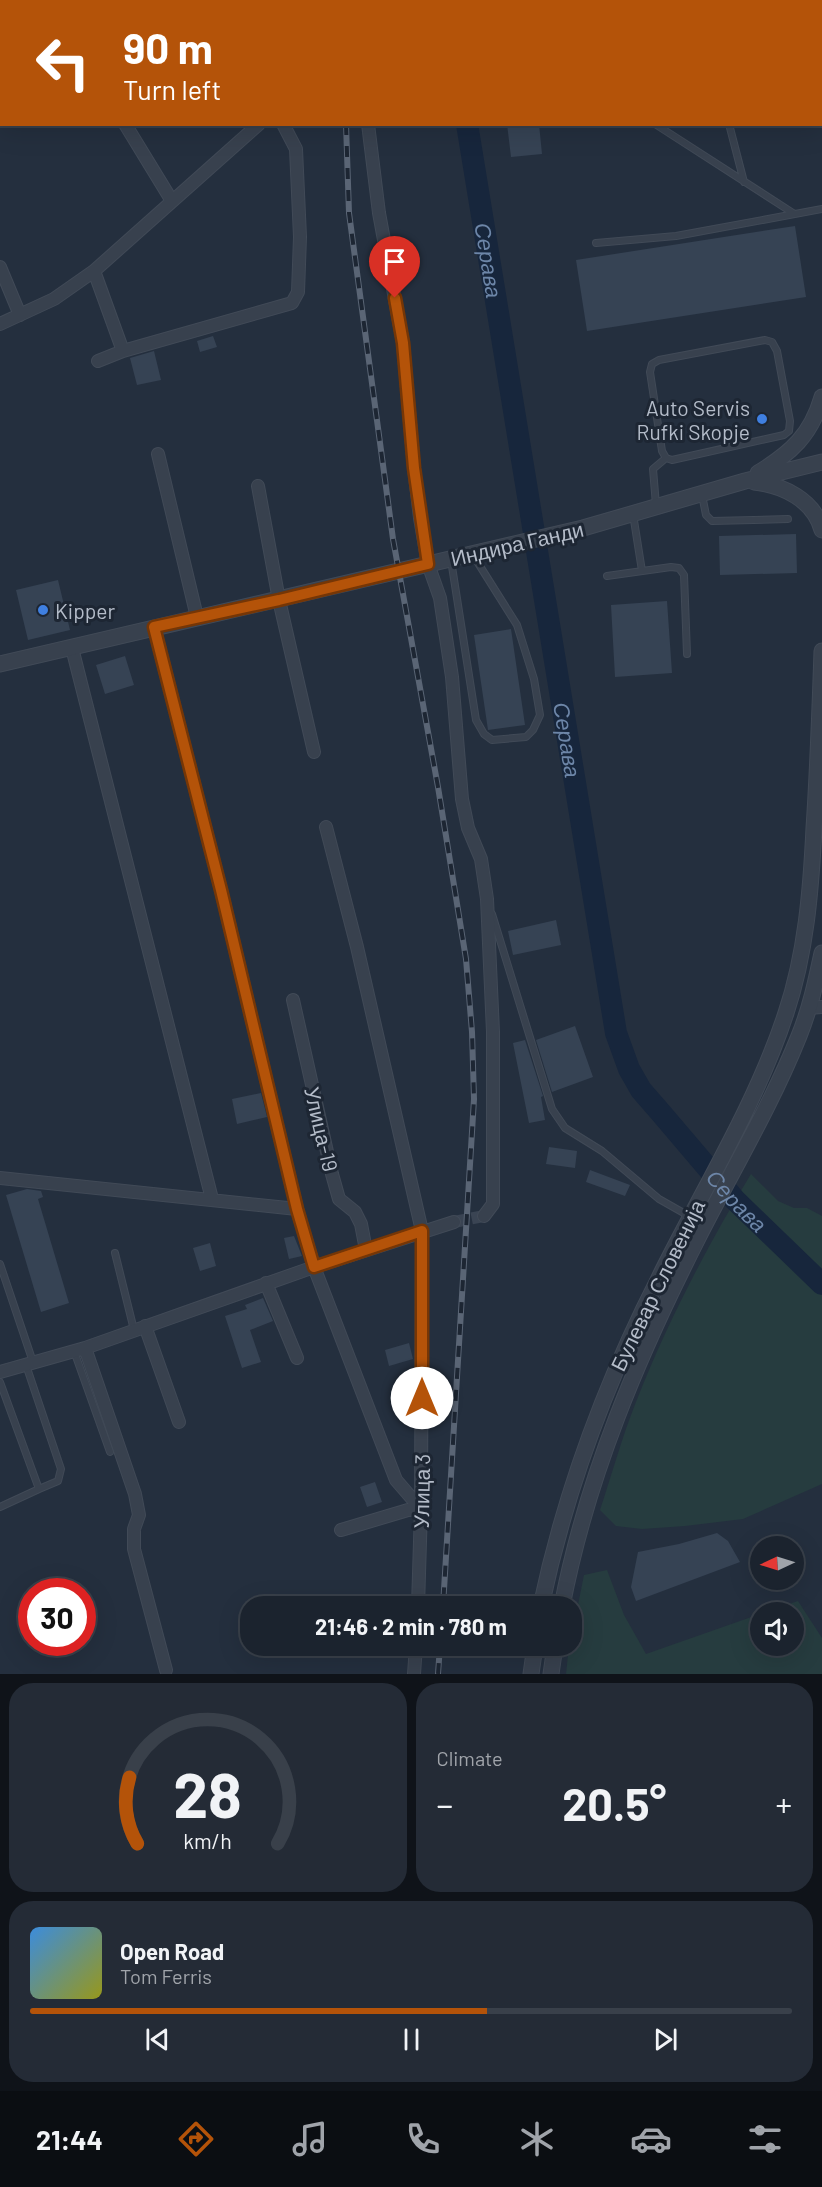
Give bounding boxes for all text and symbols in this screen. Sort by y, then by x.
text: 90 m [123,22,213,72]
icon: left [24,24,102,102]
text: Turn left [123,73,221,105]
water label: Серава [470,221,508,300]
pin [369,236,420,298]
icon: arrive [378,245,411,278]
place label: Auto Servis Rufki Skopje [637,395,750,444]
marker: Auto Servis Rufki Skopje [755,412,769,426]
street label: Индира Ганди [448,516,586,570]
place label: Kipper [55,598,115,623]
marker: Kipper [36,603,50,617]
water label: Серава [549,700,587,779]
street label: Улица-19 [300,1084,344,1174]
water label: Серава [702,1164,773,1237]
street label: Булевар Словенија [605,1195,709,1375]
position arrow [390,1366,454,1430]
street label: Улица 3 [408,1453,434,1529]
north arrow [750,1536,804,1590]
map controls [750,1536,804,1656]
speed limit sign: 30 [18,1578,96,1656]
button: sound [750,1602,804,1656]
text: 21:46 · 2 min · 780 m [315,1613,507,1639]
text: Climate [437,1746,503,1770]
text: 28 [173,1756,242,1830]
text: 20.5° [562,1776,666,1830]
text: − [437,1784,453,1824]
text: + [776,1784,792,1824]
text: km/h [183,1829,232,1854]
text: Open Road [120,1938,224,1964]
text: Tom Ferris [120,1964,212,1988]
icon: previous [141,2023,174,2056]
icon: pause [395,2023,428,2056]
icon: next [649,2023,682,2056]
icon: directions [175,2118,217,2160]
icon: music [289,2118,331,2160]
icon: phone [402,2118,444,2160]
icon: climate [516,2118,558,2160]
icon: car [630,2118,672,2160]
icon: filters [744,2118,786,2160]
text: 21:44 [36,2123,103,2155]

